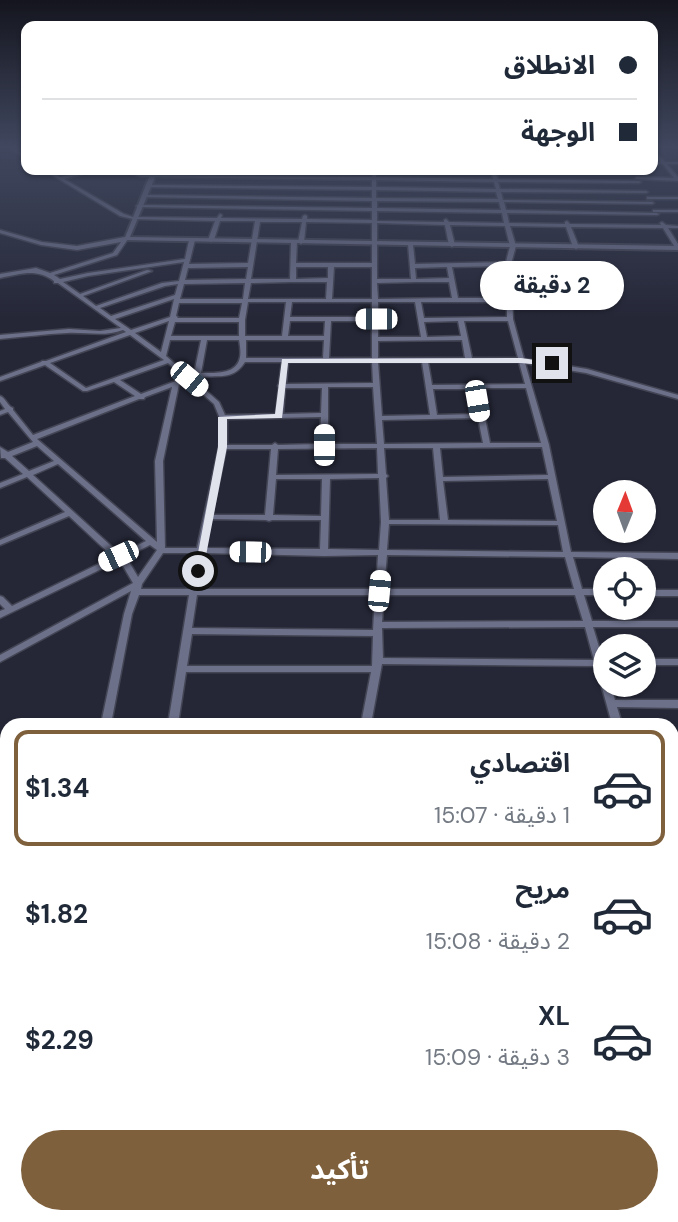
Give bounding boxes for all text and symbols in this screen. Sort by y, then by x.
text: الانطلاق [504,48,595,82]
text: الوجهة [521,115,595,149]
callout: 2 دقيقة [480,262,624,310]
text: 2 دقيقة [514,270,590,300]
car [356,309,398,330]
route end [536,347,568,379]
car [167,357,212,401]
car [464,378,491,424]
car [314,424,335,466]
north arrow [593,480,656,542]
map controls [593,480,656,697]
car [95,538,142,574]
car [229,541,272,563]
route start [182,555,214,587]
button: locate [593,557,656,620]
car [367,569,392,613]
button: layers [593,634,656,697]
text: اقتصادي [470,746,570,780]
icon: car [591,757,654,820]
text: $1.34 [25,771,89,805]
text: 1 دقيقة · 15:07 [434,800,570,830]
text: مريح [515,872,570,906]
icon: car [591,883,654,946]
text: $1.82 [25,897,88,931]
text: 2 دقيقة · 15:08 [426,926,570,956]
text: XL [538,999,570,1033]
icon: car [591,1009,654,1072]
text: $2.29 [25,1023,94,1057]
text: 3 دقيقة · 15:09 [425,1042,570,1072]
button: تأكيد [21,1130,658,1210]

